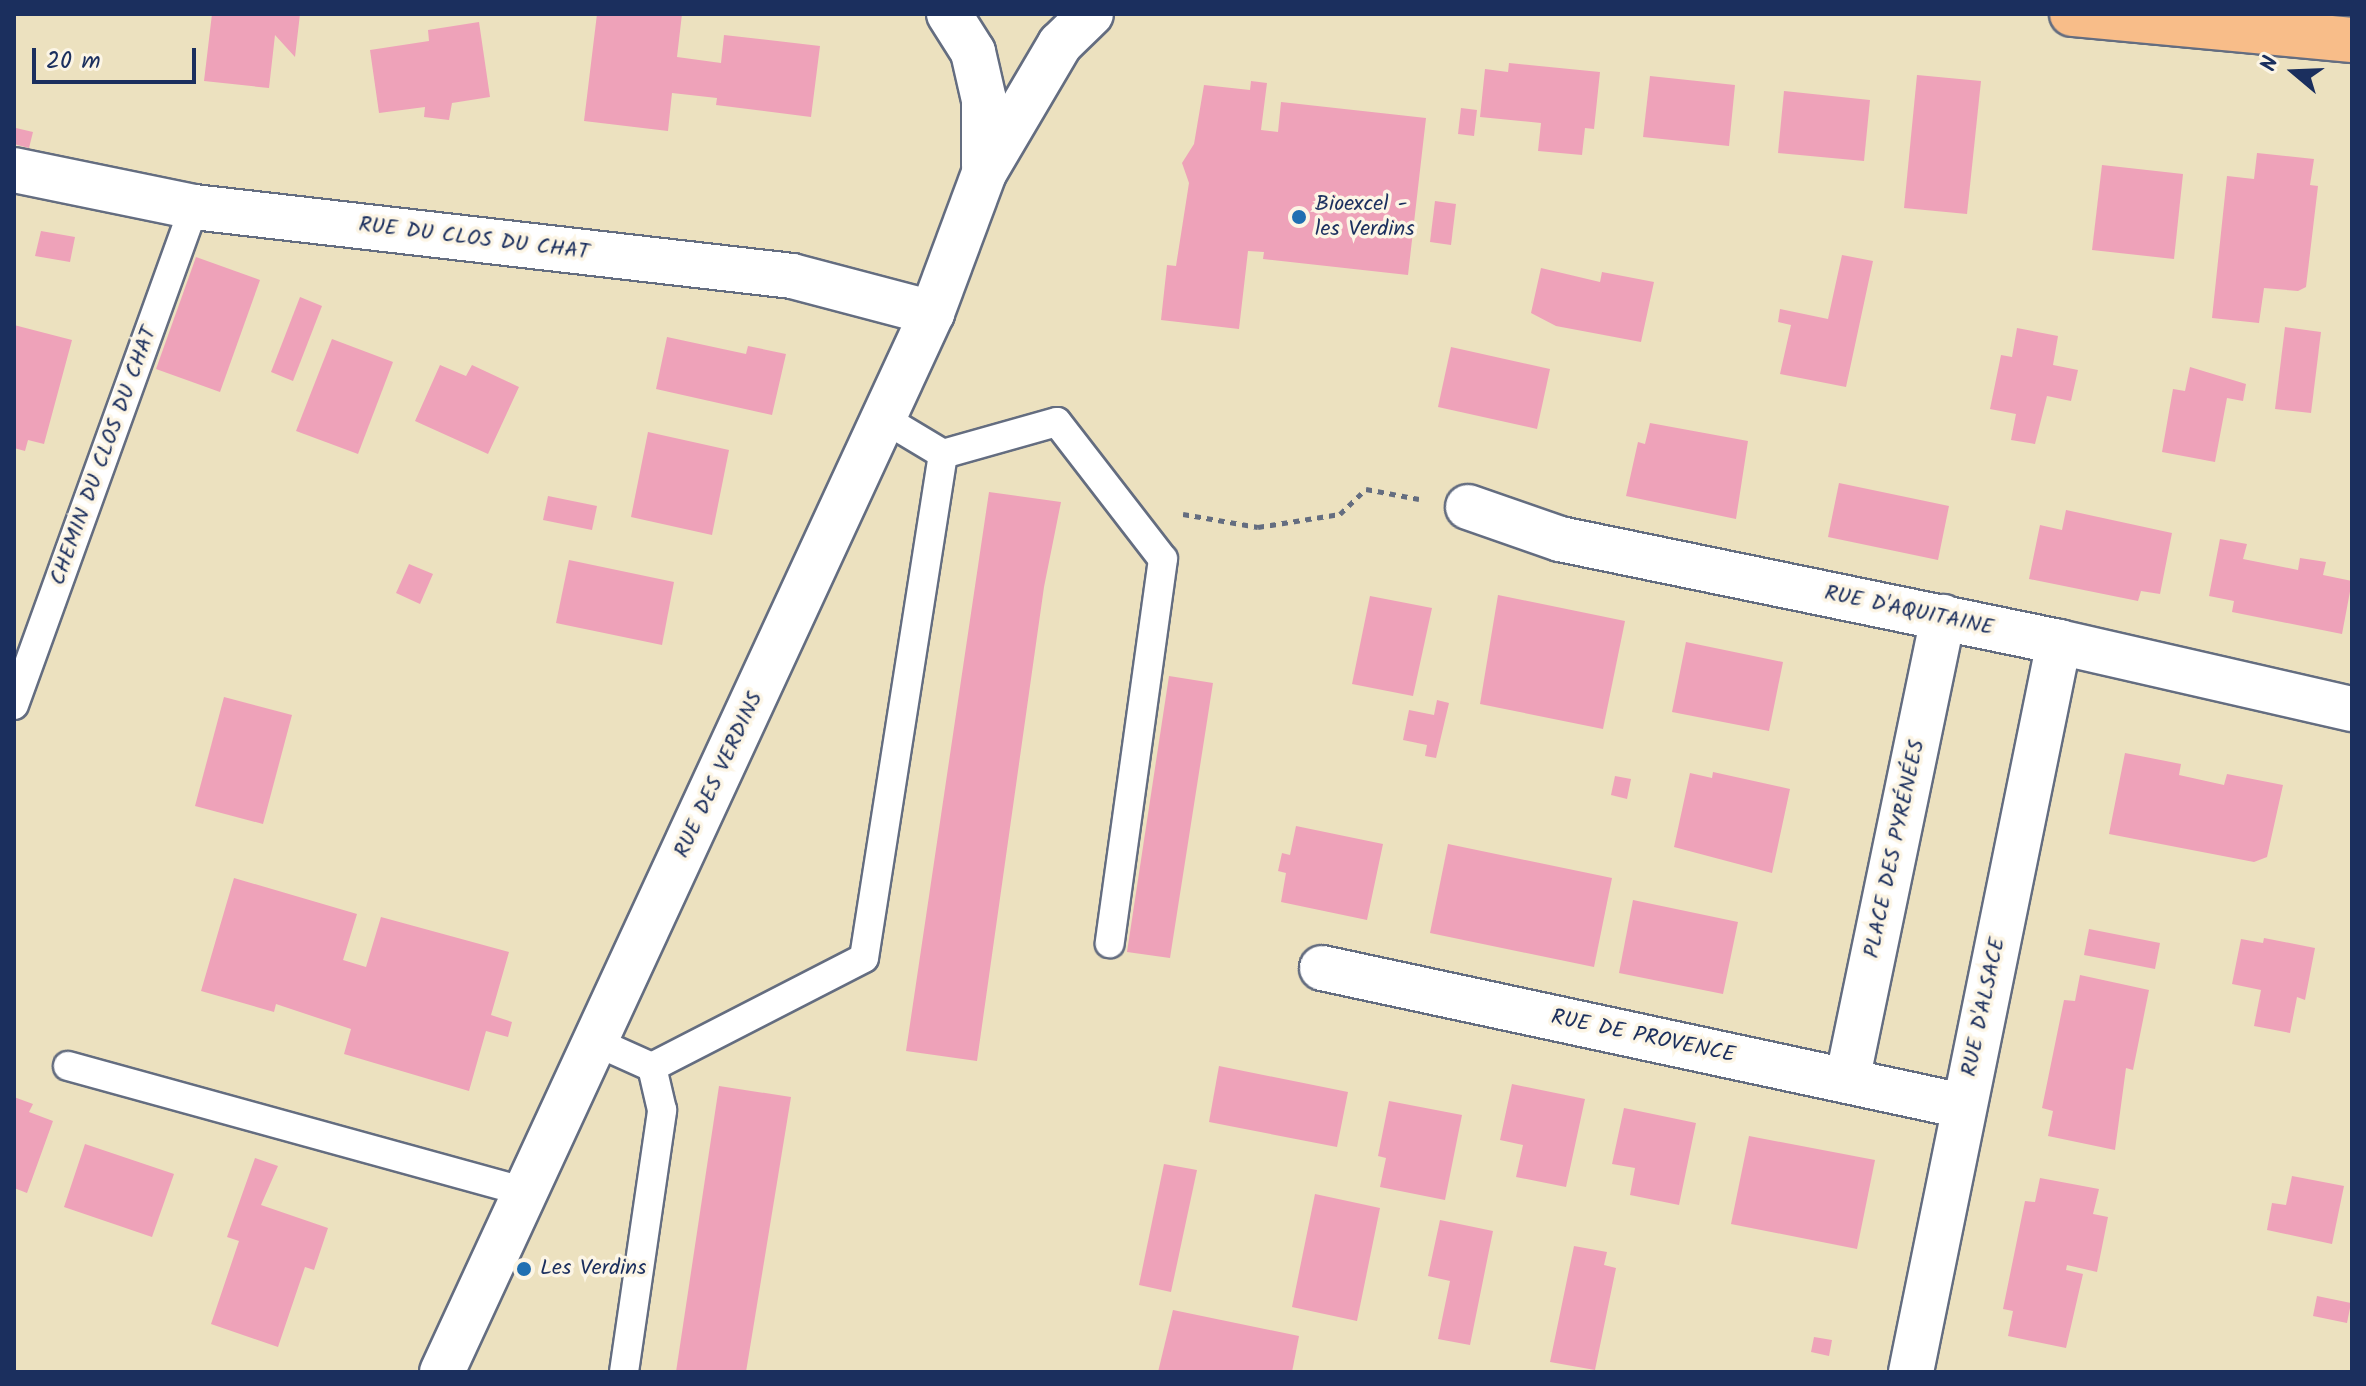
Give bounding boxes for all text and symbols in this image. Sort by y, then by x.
scale bar [36,32,200,82]
north arrow [2254,32,2334,112]
text: 20 m [46,42,101,81]
text: N [2252,52,2290,76]
place label: Bioexcel - les Verdins [1315,191,1415,242]
marker: Bioexcel - les Verdins [1290,208,1308,226]
street label: RUE DU CLOS DU CHAT [357,212,591,266]
street label: CHEMIN DU CLOS DU CHAT [45,323,163,589]
street label: RUE D'AQUITAINE [1822,580,1996,642]
street label: RUE DES VERDINS [669,688,769,862]
street label: PLACE DES PYRÉNÉES [1859,737,1931,961]
street label: RUE D'ALSACE [1956,935,2012,1079]
street label: RUE DE PROVENCE [1549,1005,1737,1069]
place label: Les Verdins [540,1256,646,1282]
marker: Les Verdins [515,1260,533,1278]

